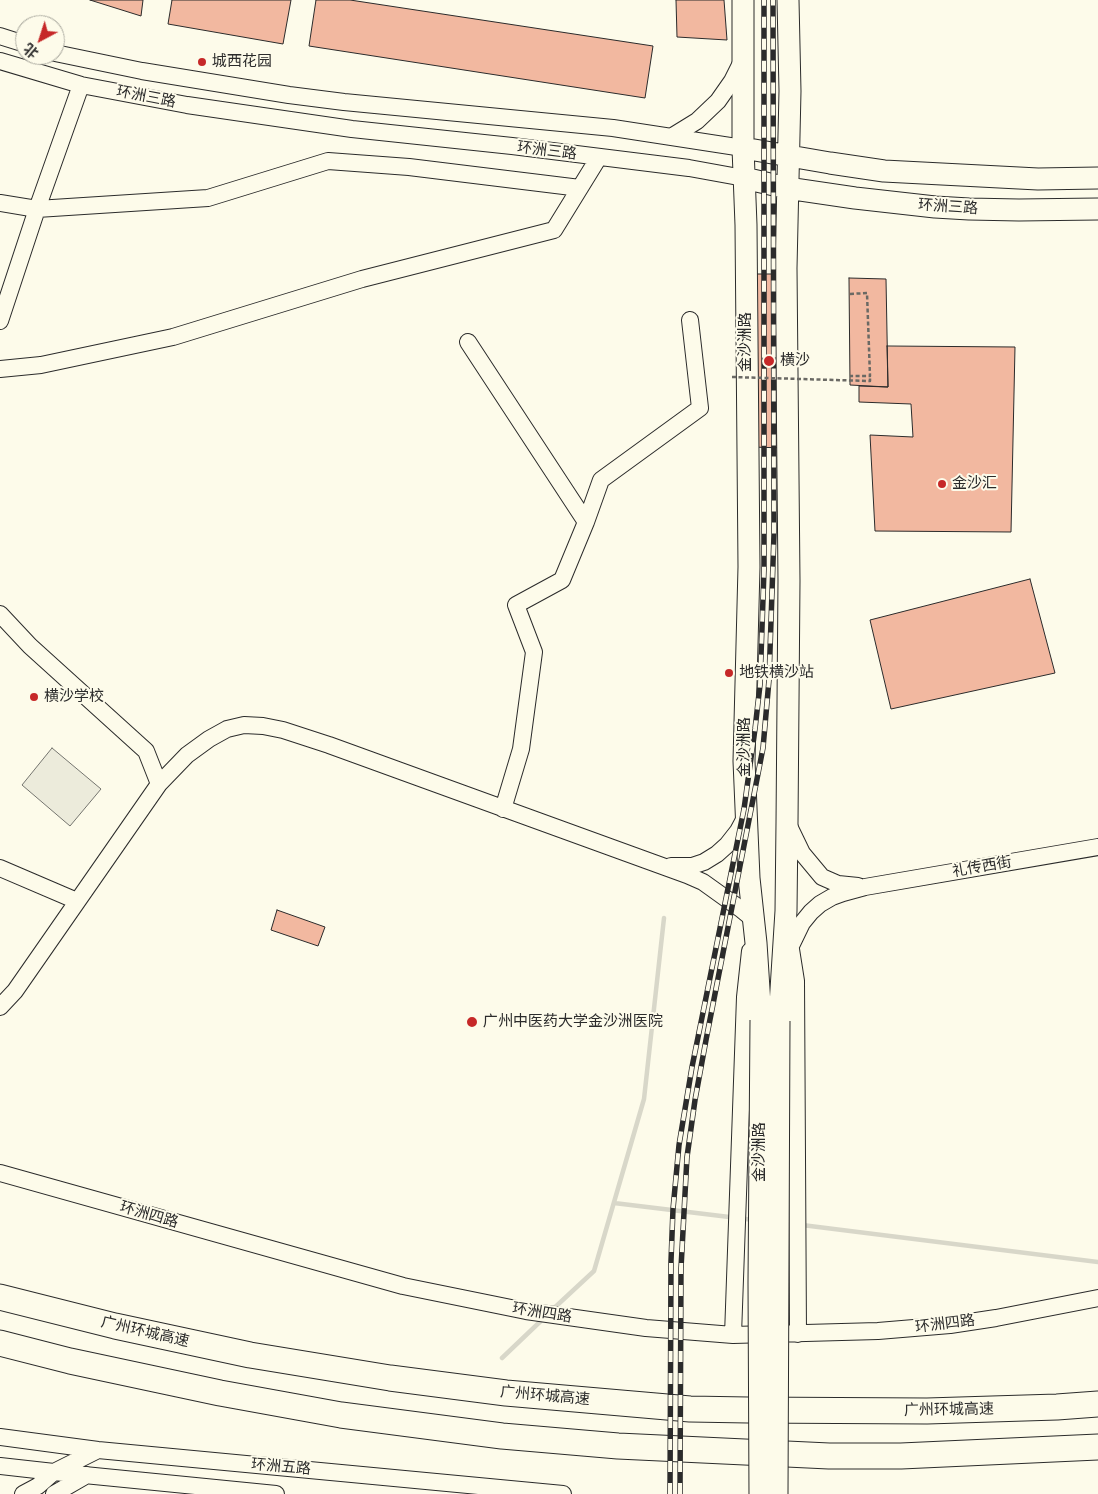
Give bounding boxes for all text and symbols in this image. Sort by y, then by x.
north arrow [15,15,65,65]
text: 北 [20,39,42,62]
place label: 城西花园 [212,53,272,71]
marker: 城西花园 [196,56,208,68]
street label: 环洲三路 [115,82,177,112]
street label: 环洲三路 [516,138,578,164]
street label: 环洲三路 [917,196,979,218]
street label: 金沙洲路 [737,312,755,372]
place label: 横沙 [780,352,810,370]
marker: 横沙 [762,354,776,368]
place label: 金沙汇 [952,475,997,493]
marker: 金沙汇 [936,478,948,490]
place label: 地铁横沙站 [739,664,814,682]
marker: 地铁横沙站 [723,667,735,679]
place label: 横沙学校 [44,688,104,706]
marker: 横沙学校 [28,691,40,703]
street label: 金沙洲路 [736,717,754,777]
street label: 礼传西街 [951,853,1013,881]
place label: 广州中医药大学金沙洲医院 [483,1013,663,1031]
marker: 广州中医药大学金沙洲医院 [465,1015,479,1029]
street label: 金沙洲路 [751,1122,769,1182]
street label: 环洲四路 [118,1198,180,1232]
street label: 环洲四路 [511,1299,573,1327]
street label: 环洲四路 [914,1311,976,1337]
street label: 广州环城高速 [99,1313,191,1351]
street label: 广州环城高速 [499,1383,591,1409]
street label: 广州环城高速 [904,1400,994,1420]
street label: 环洲五路 [250,1455,312,1479]

